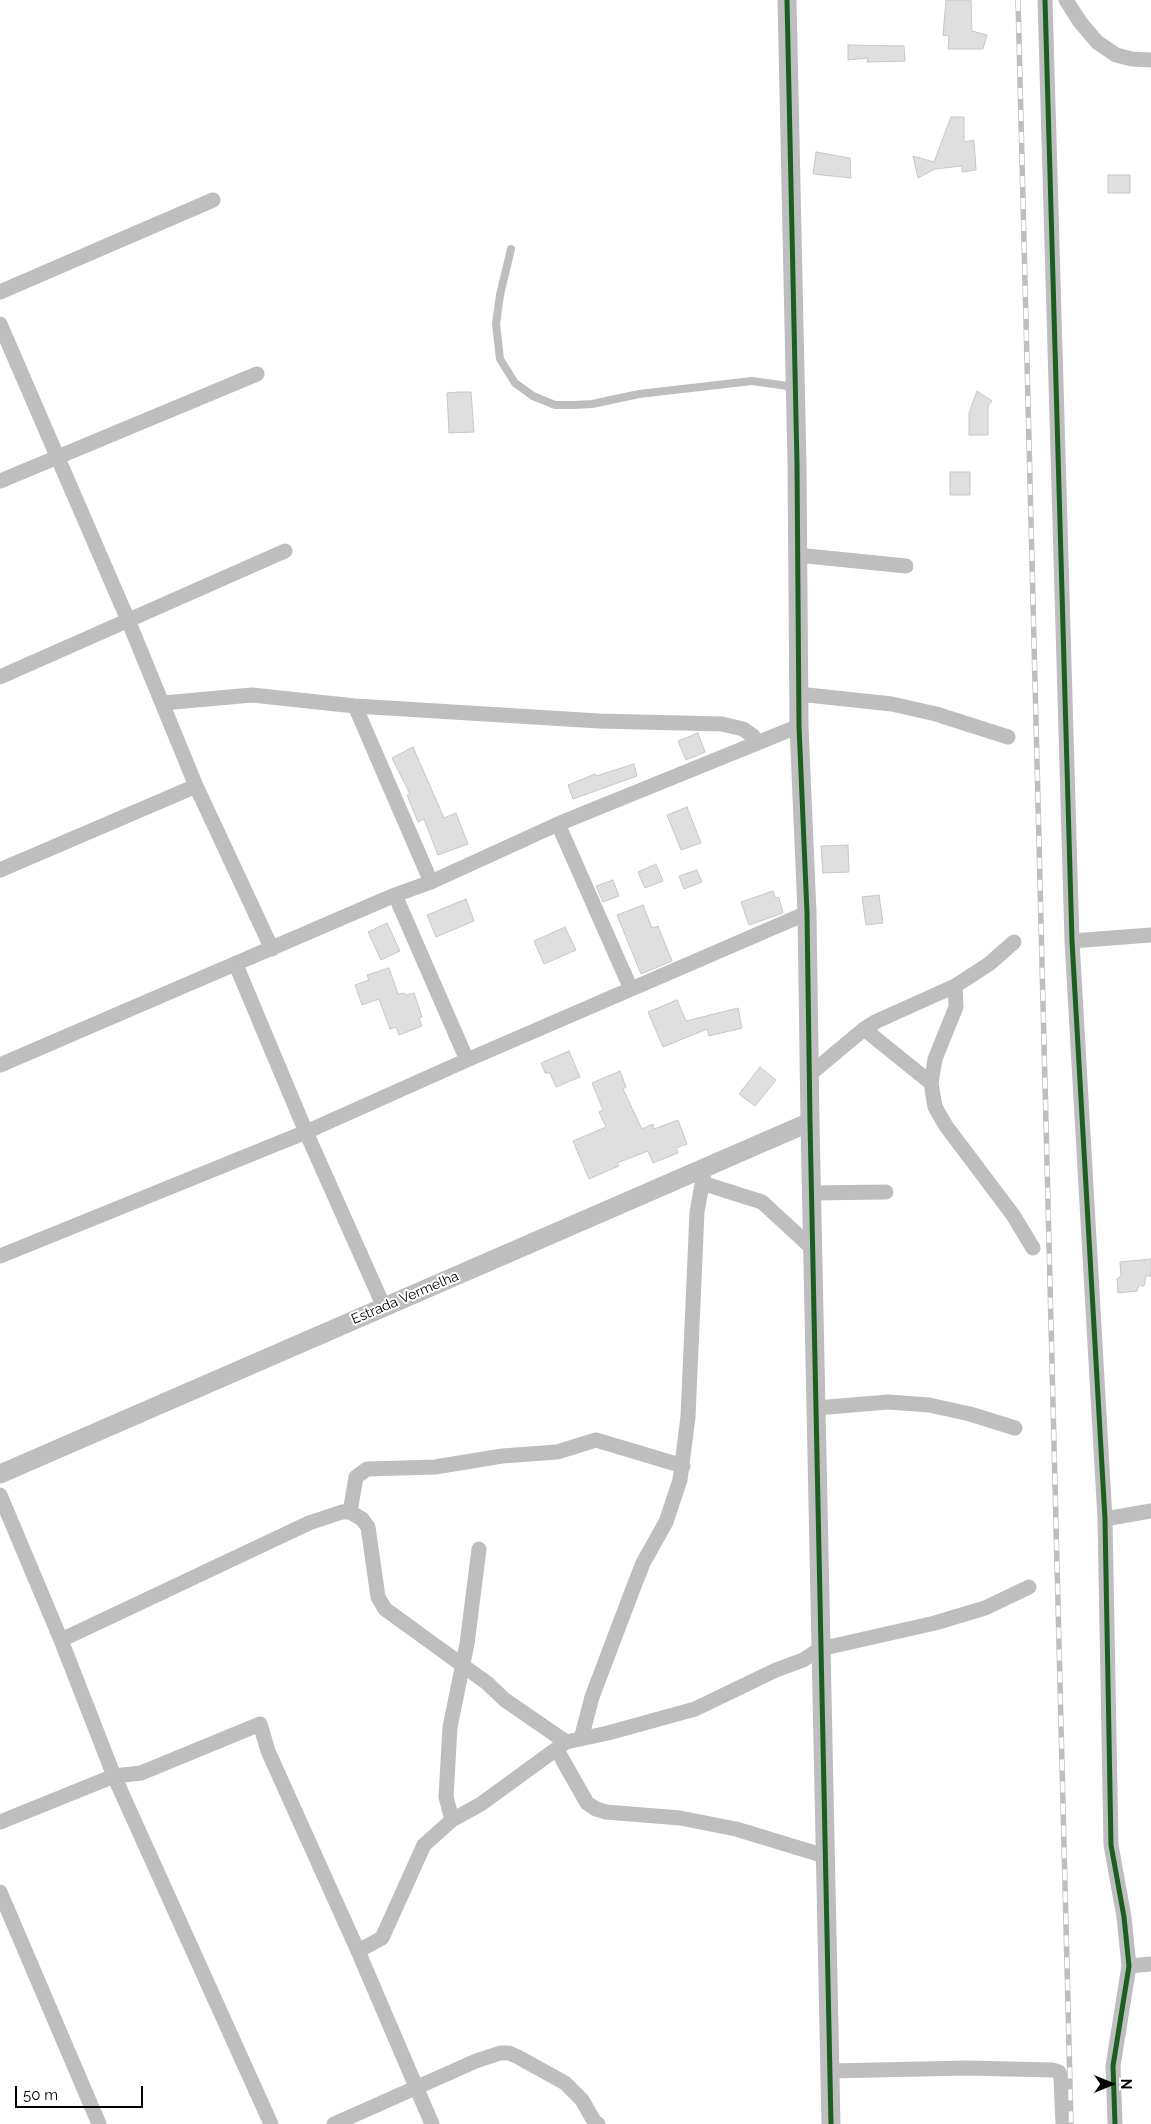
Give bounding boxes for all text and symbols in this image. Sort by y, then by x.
street label: Estrada Vermelha [349,1268,461,1328]
north arrow [1086,2059,1136,2109]
scale bar [18,2076,145,2108]
text: N [1118,2079,1134,2089]
text: 50 m [23,2086,58,2104]

